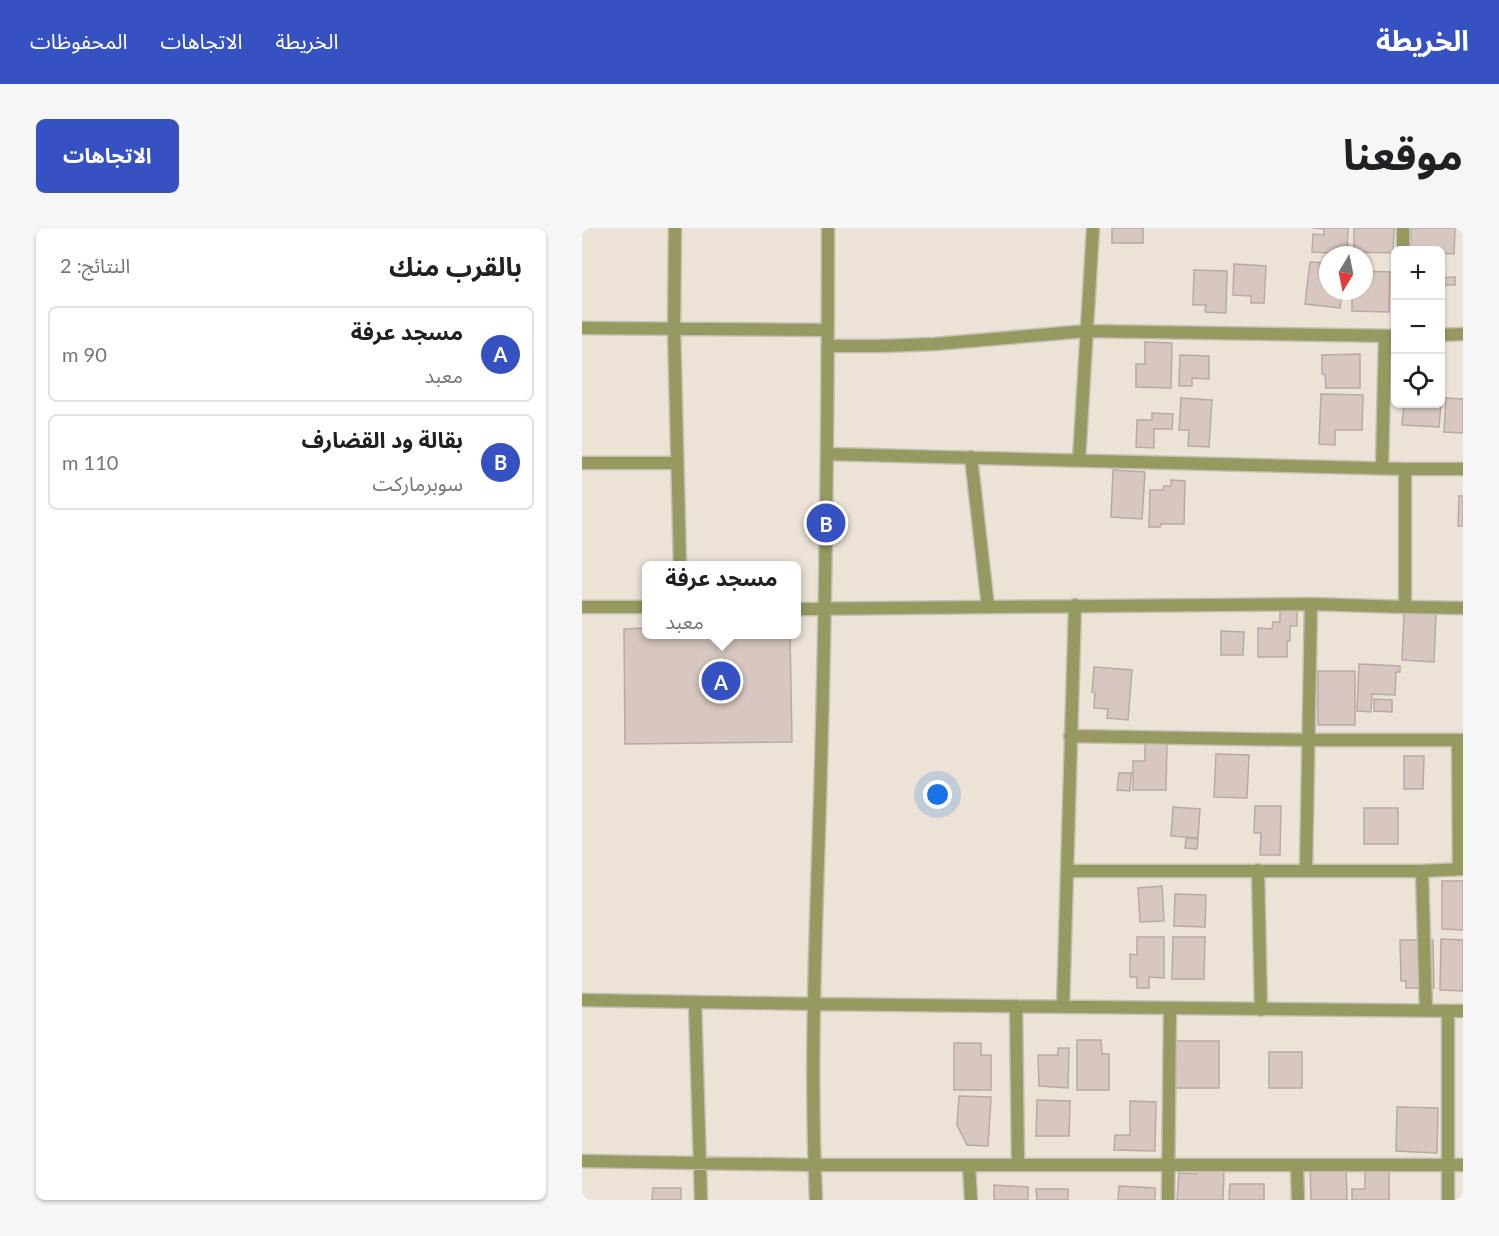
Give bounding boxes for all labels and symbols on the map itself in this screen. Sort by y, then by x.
north arrow [1319,246,1373,300]
pin: B [806,500,846,546]
pin: A [702,658,740,704]
your location [923,780,952,809]

